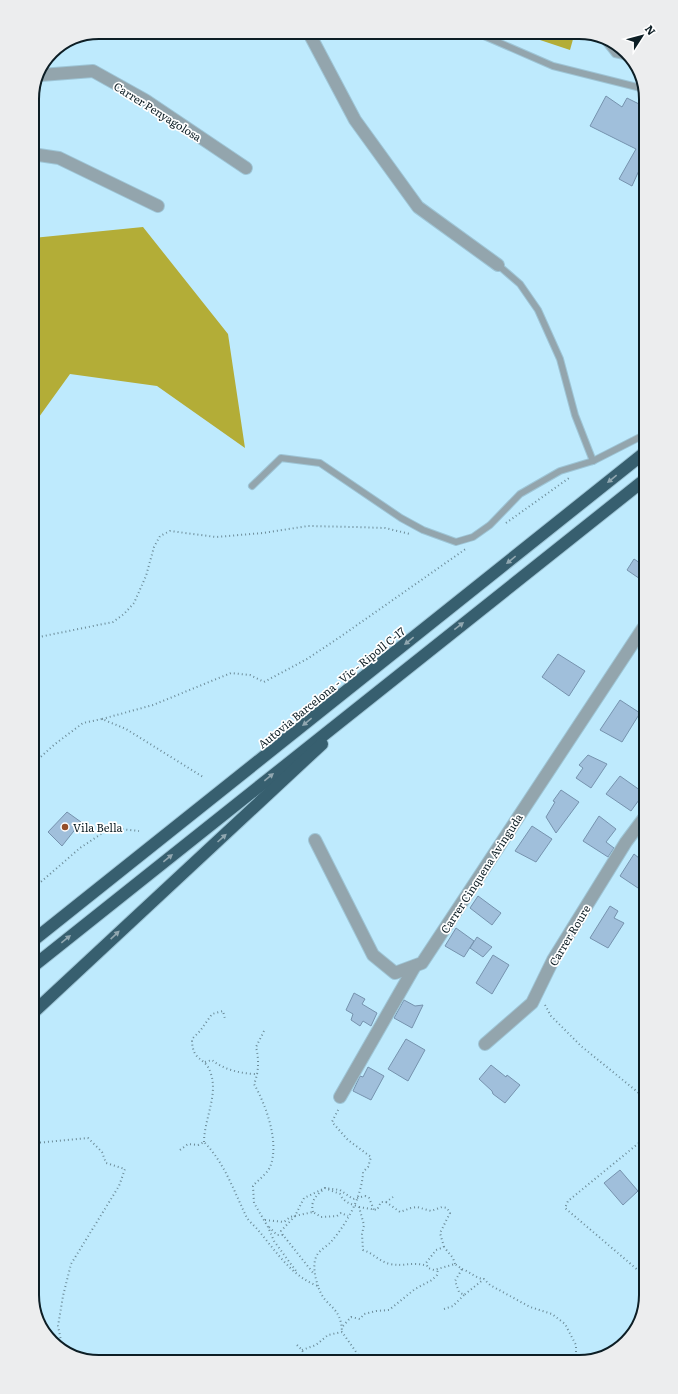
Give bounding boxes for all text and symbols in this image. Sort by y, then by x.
north arrow [622,16,662,56]
text: N [642,21,660,38]
street label: Carrer Penyagolosa [111,78,205,144]
one-way arrow [607,474,618,483]
one-way arrow [505,556,516,564]
street label: Autovia Barcelona - Vic - Ripoll C-17 [254,622,408,751]
one-way arrow [453,622,464,631]
one-way arrow [403,637,414,645]
one-way arrow [302,718,313,727]
one-way arrow [264,772,275,781]
street label: Carrer Cinquena Avinguda [436,810,526,936]
place label: Vila Bella [73,819,123,835]
marker: Vila Bella [60,822,70,832]
one-way arrow [217,834,226,843]
one-way arrow [162,854,173,862]
street label: Carrer Roure [544,901,594,968]
one-way arrow [110,930,120,940]
one-way arrow [61,935,72,944]

